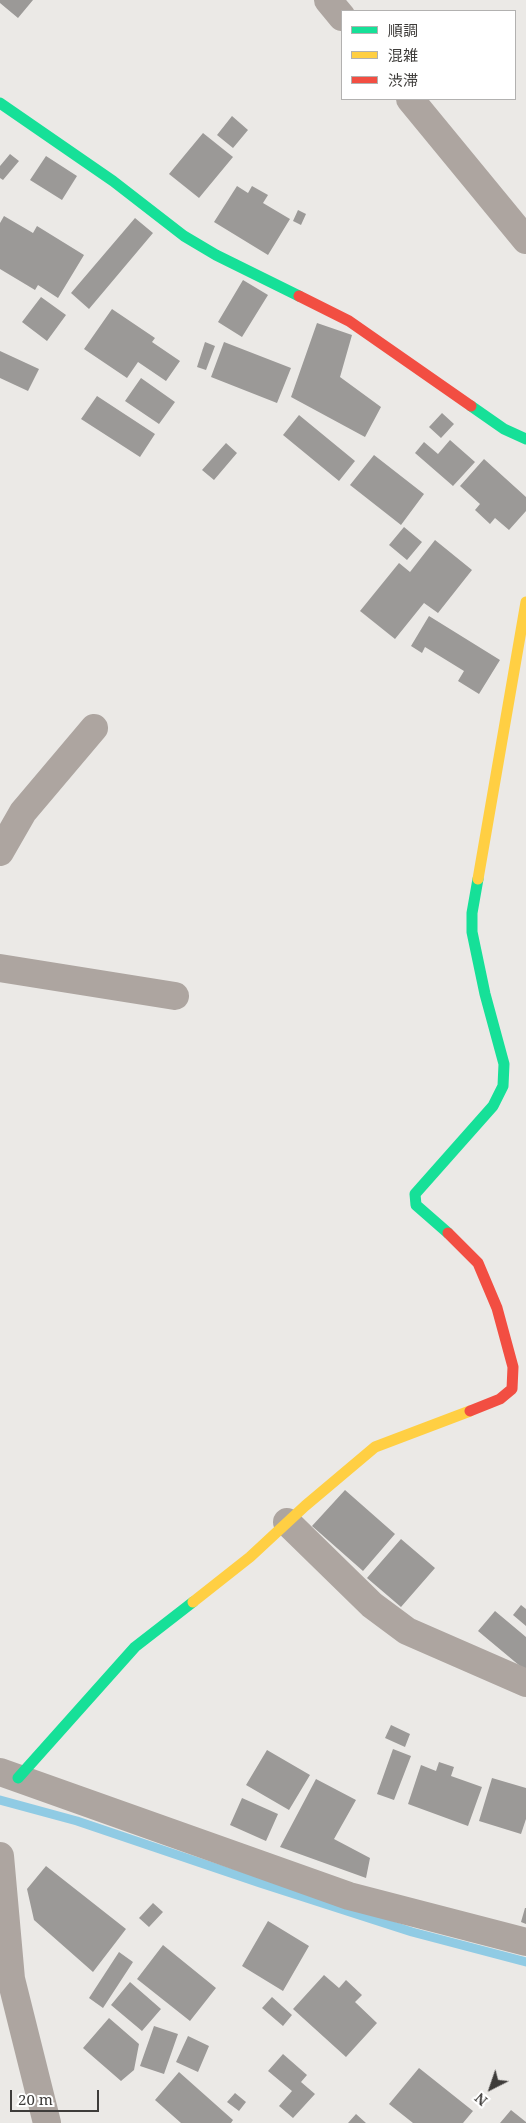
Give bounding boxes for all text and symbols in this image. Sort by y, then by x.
legend [341,10,516,100]
text: 順調 [388,20,418,40]
text: 混雑 [388,45,418,65]
text: 渋滞 [388,70,418,90]
north arrow [466,2063,516,2113]
scale bar [12,2080,101,2112]
text: 20 m [18,2089,53,2109]
text: N [470,2089,491,2110]

